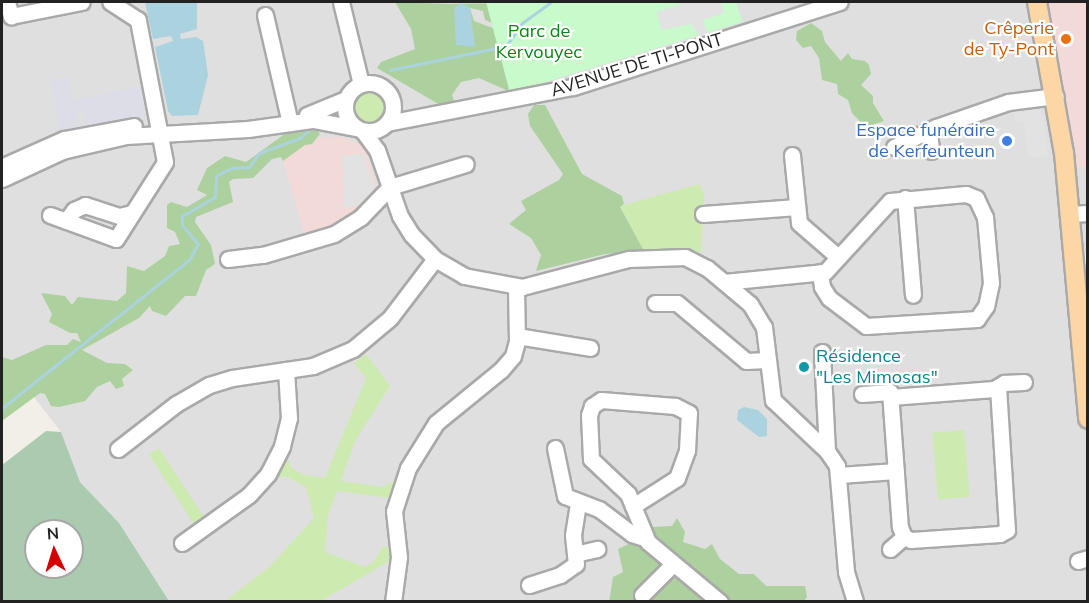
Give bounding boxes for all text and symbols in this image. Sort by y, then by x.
place label: Crêperie de Ty-Pont [964,18,1054,60]
park label: Parc de Kervouyec [496,21,582,63]
street label: AVENUE DE TI-PONT [548,29,726,101]
marker: Crêperie de Ty-Pont [1059,32,1073,46]
place label: Espace funéraire de Kerfeunteun [856,120,995,162]
marker: Espace funéraire de Kerfeunteun [1000,134,1014,148]
place label: Résidence "Les Mimosas" [816,346,938,388]
marker: Résidence "Les Mimosas" [797,360,811,374]
north arrow [24,519,84,579]
text: N [46,523,60,543]

